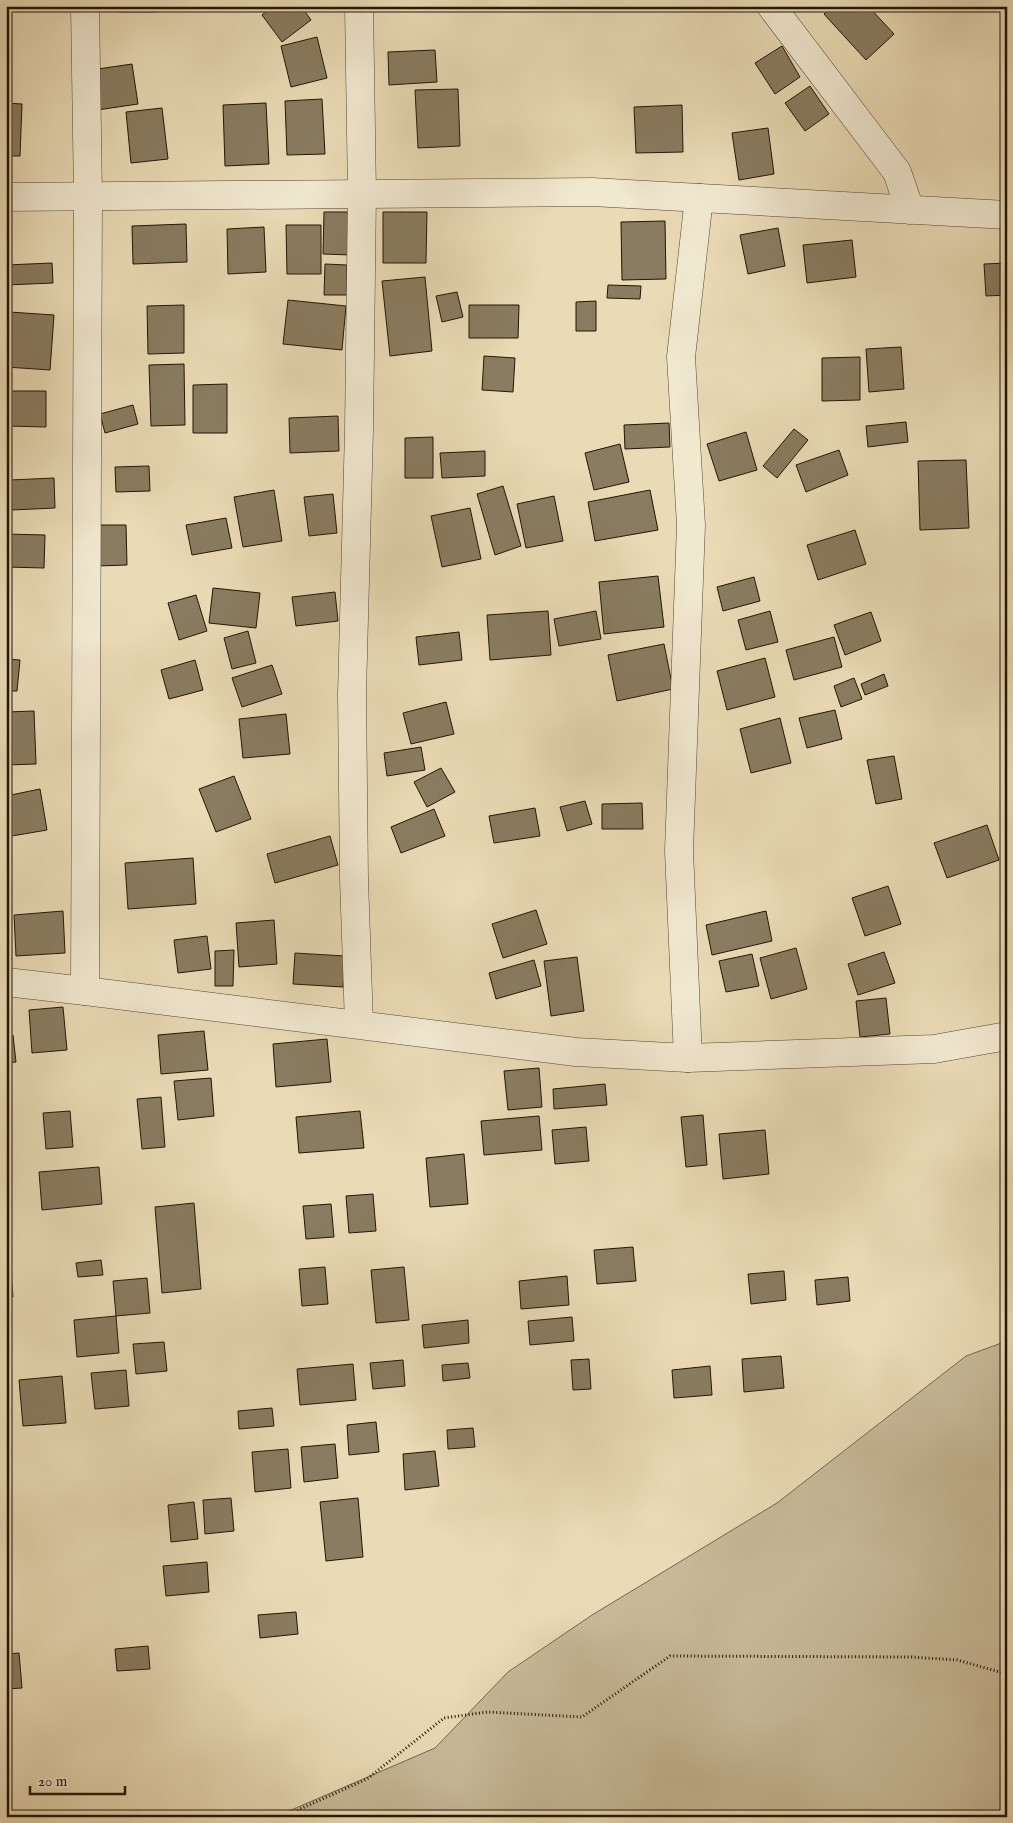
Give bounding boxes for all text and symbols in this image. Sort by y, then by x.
scale bar [30,1763,125,1795]
text: 20 m [38,1772,68,1791]

